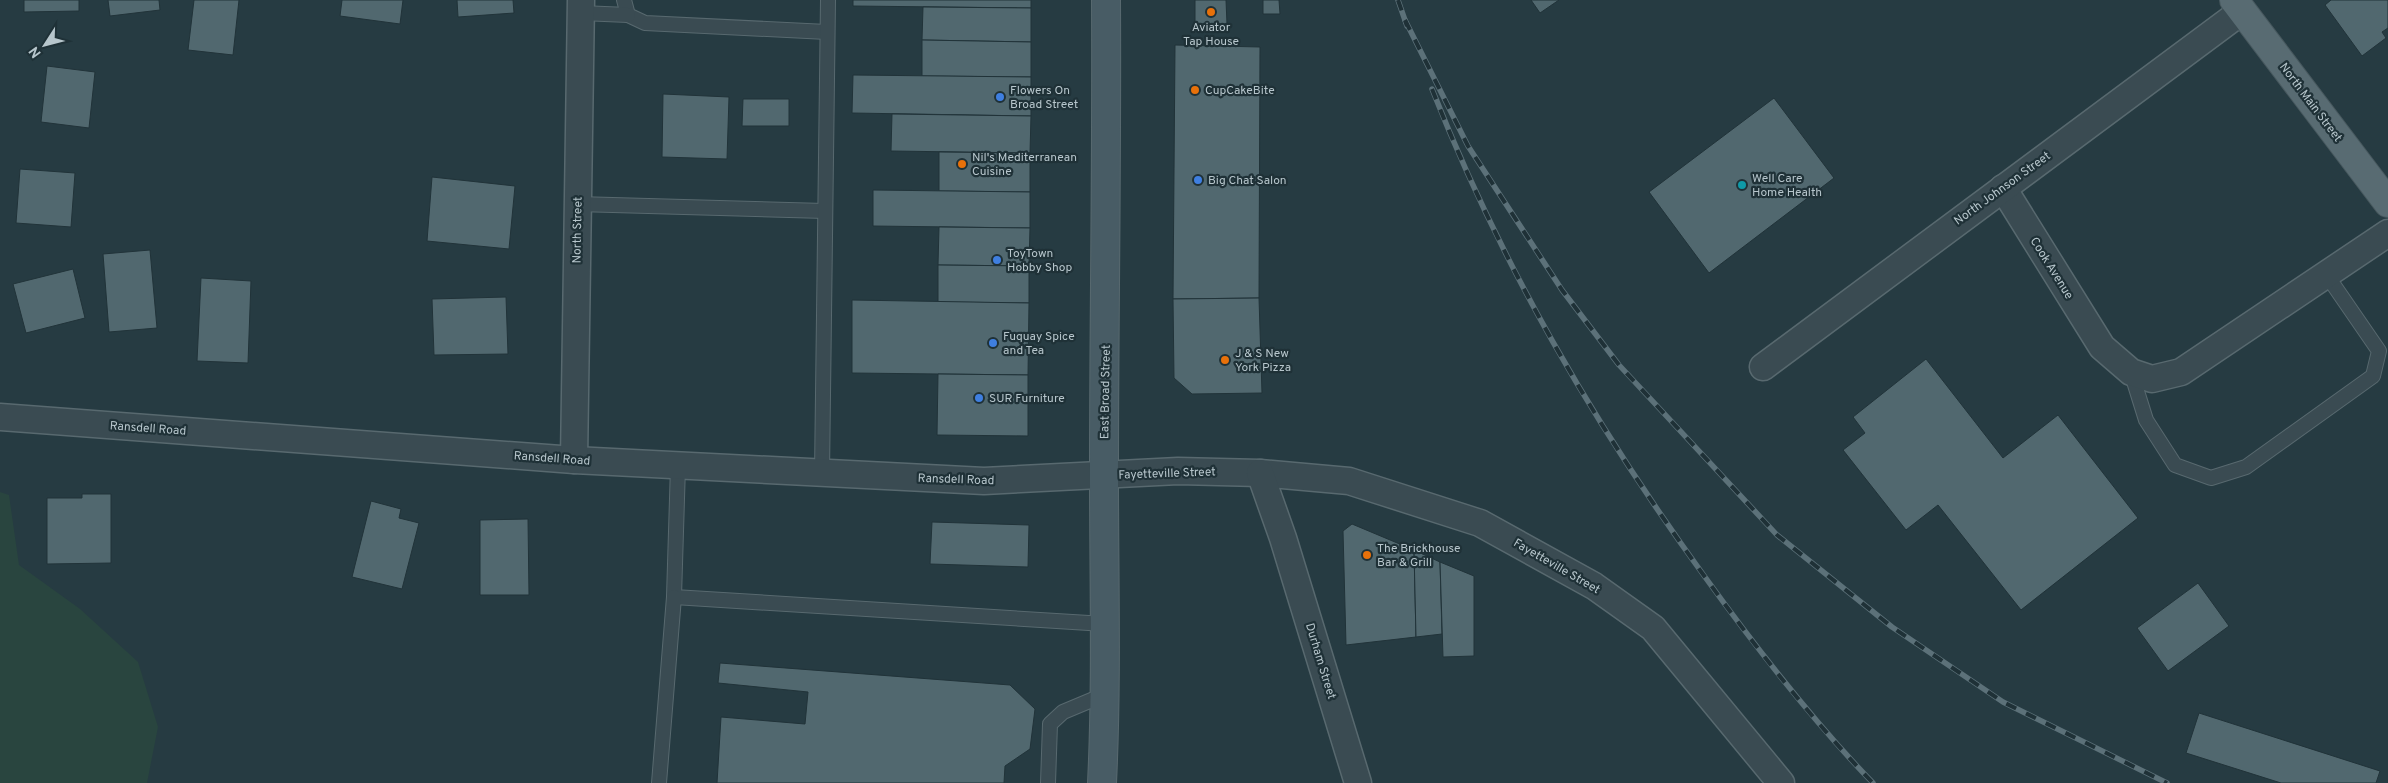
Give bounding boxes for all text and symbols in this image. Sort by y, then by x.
marker: Aviator Tap House [1205,6,1217,18]
north arrow [20,20,70,70]
place label: Aviator Tap House [1183,20,1239,50]
text: N [26,43,46,61]
street label: North Main Street [2275,60,2345,145]
place label: Flowers On Broad Street [1010,83,1078,113]
place label: CupCakeBite [1205,83,1275,99]
marker: CupCakeBite [1189,84,1201,96]
marker: Flowers On Broad Street [994,91,1006,103]
street label: North Johnson Street [1951,148,2054,229]
place label: Nil's Mediterranean Cuisine [972,150,1077,180]
marker: Nil's Mediterranean Cuisine [956,158,968,170]
place label: Well Care Home Health [1752,171,1822,201]
place label: Big Chat Salon [1208,173,1287,189]
marker: Big Chat Salon [1192,174,1204,186]
marker: Well Care Home Health [1736,179,1748,191]
street label: North Street [569,196,587,264]
street label: Cook Avenue [2026,235,2077,303]
place label: ToyTown Hobby Shop [1007,246,1072,276]
marker: ToyTown Hobby Shop [991,254,1003,266]
place label: Fuquay Spice and Tea [1003,329,1075,359]
marker: Fuquay Spice and Tea [987,337,999,349]
street label: East Broad Street [1097,345,1115,439]
place label: J & S New York Pizza [1235,346,1291,376]
marker: J & S New York Pizza [1219,354,1231,366]
place label: SUR Furniture [989,391,1065,407]
marker: SUR Furniture [973,392,985,404]
street label: Ransdell Road [109,418,187,440]
street label: Ransdell Road [513,448,591,470]
street label: Fayetteville Street [1118,464,1216,484]
street label: Ransdell Road [917,471,995,489]
street label: Fayetteville Street [1510,536,1603,598]
place label: The Brickhouse Bar & Grill [1377,541,1460,571]
marker: The Brickhouse Bar & Grill [1361,549,1373,561]
street label: Durham Street [1301,621,1339,701]

